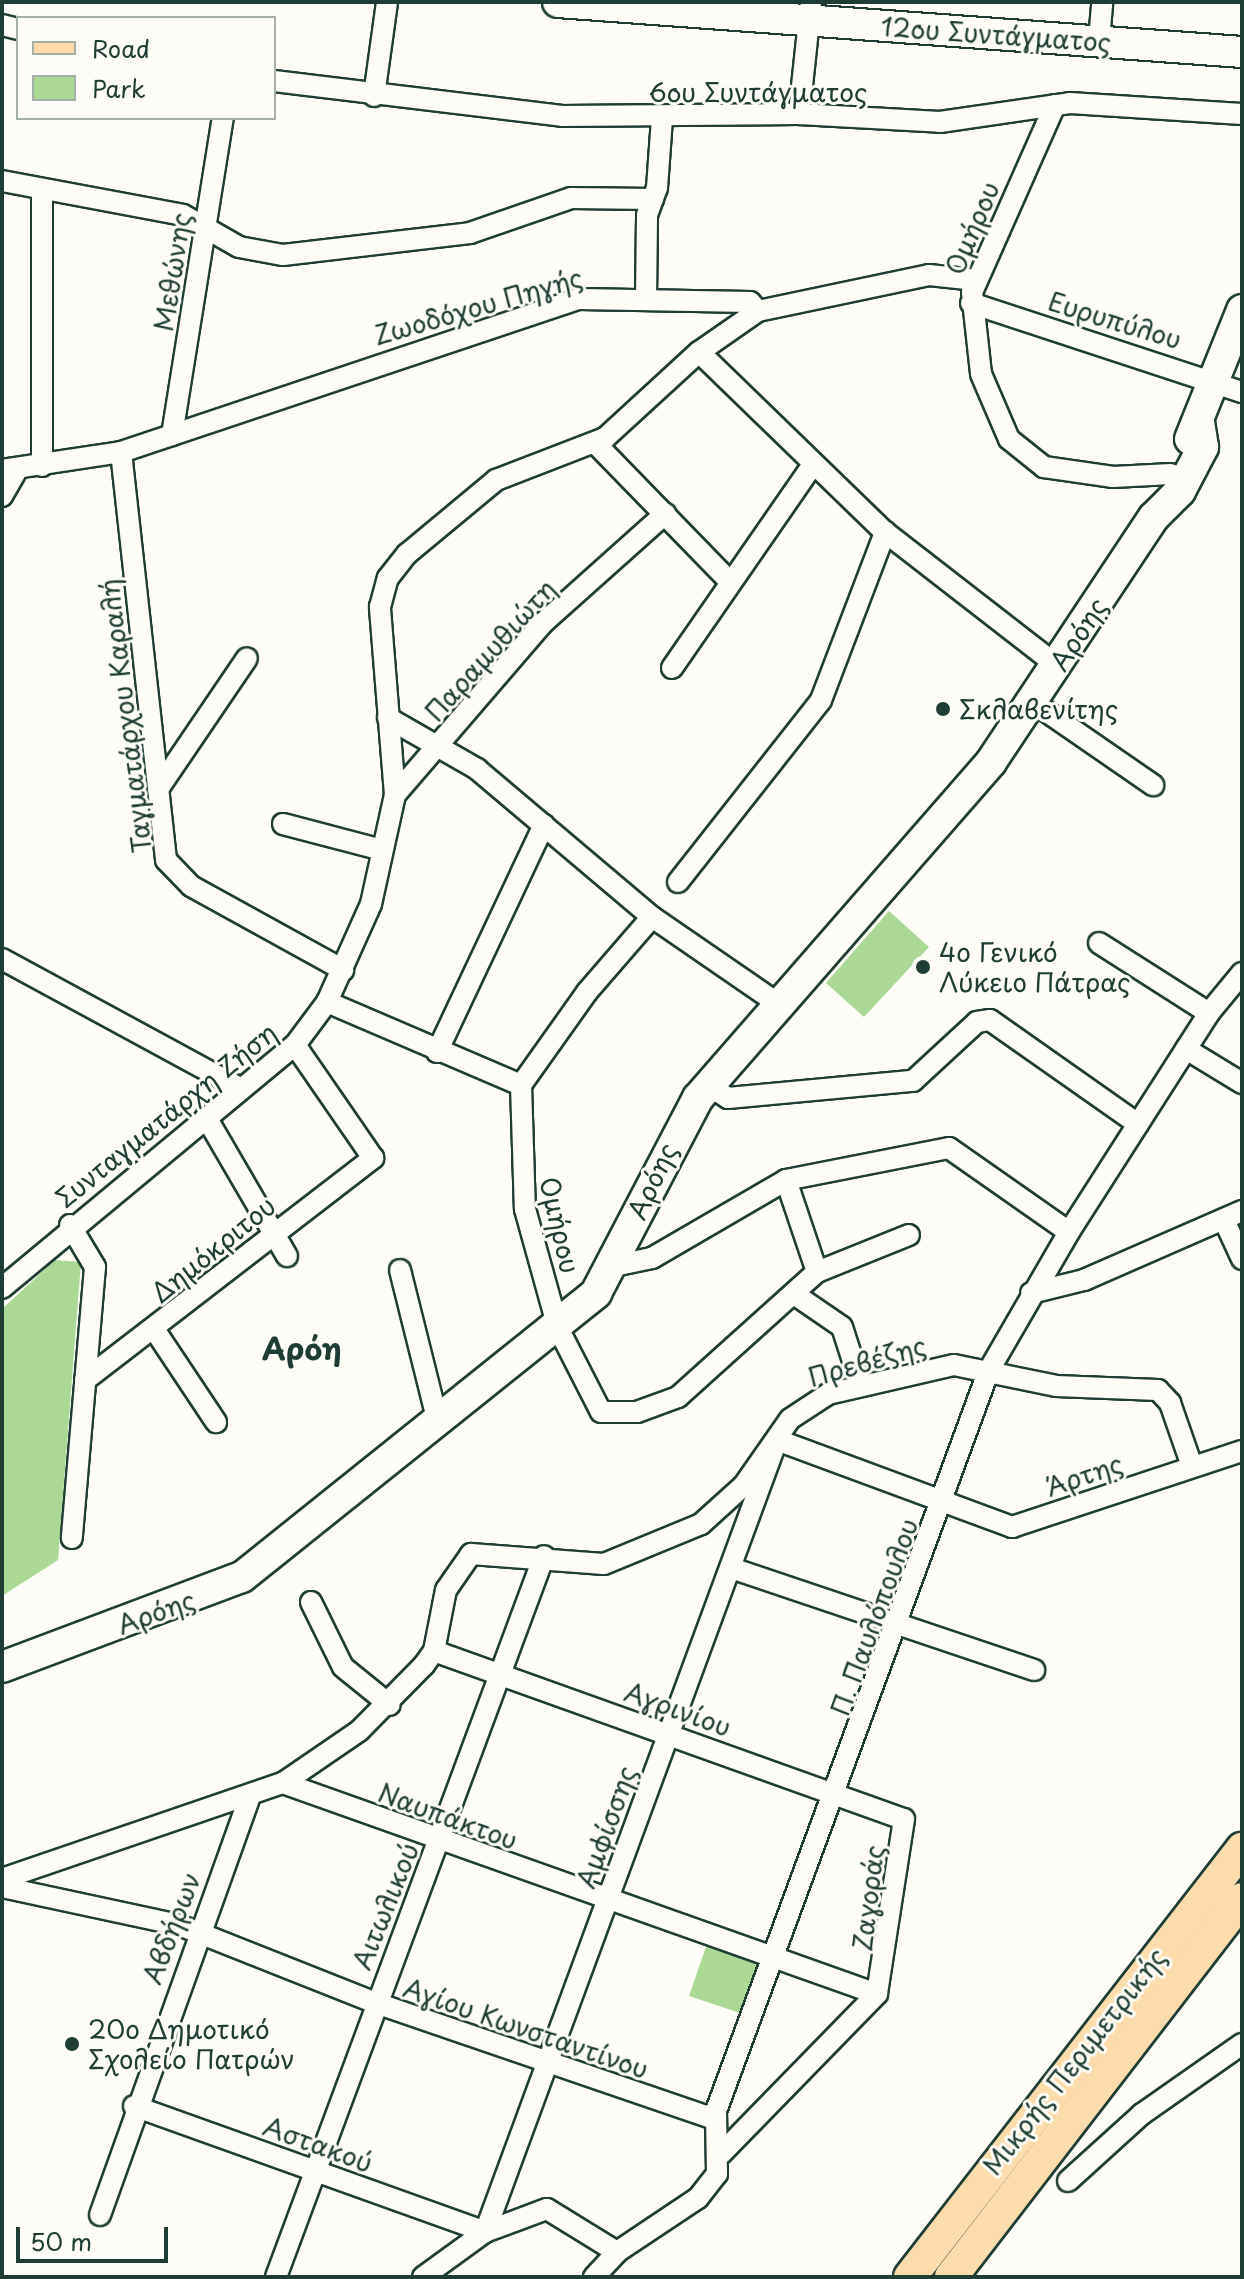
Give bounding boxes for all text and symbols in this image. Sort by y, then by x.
street label: 12ου Συντάγματος [879,10,1113,58]
legend [16,16,276,120]
text: Road [92,30,150,66]
text: Park [92,70,146,106]
street label: 6ου Συντάγματος [648,76,868,108]
street label: Ομήρου [938,177,1006,279]
street label: Μεθώνης [147,210,197,334]
street label: Ζωοδόχου Πηγής [370,261,586,351]
street label: Ευρυπύλου [1045,285,1185,355]
street label: Παραμυθιώτη [418,573,562,727]
street label: Ταγματάρχου Καραλή [93,578,157,854]
street label: Αρόης [1043,592,1113,676]
place label: Σκλαβενίτης [959,693,1118,725]
marker: Σκλαβενίτης [934,700,952,718]
place label: 4ο Γενικό Λύκειο Πάτρας [939,936,1132,998]
marker: 4ο Γενικό Λύκειο Πάτρας [914,958,932,976]
street label: Συνταγματάρχη Ζήση [50,1017,282,1213]
street label: Αρόης [621,1138,683,1224]
street label: Ομήρου [534,1174,586,1276]
street label: Δημόκριτου [145,1189,281,1309]
street label: Πρεβέζης [804,1329,930,1393]
district label: Αρόη [262,1330,342,1366]
street label: Άρτης [1041,1447,1127,1503]
street label: Π. Παυλόπουλου [824,1514,924,1720]
street label: Αρόης [113,1584,199,1640]
street label: Αγρινίου [621,1675,735,1743]
street label: Αμφίσσης [570,1762,642,1892]
street label: Ναυπάκτου [374,1776,522,1856]
street label: Αιτωλικού [345,1838,425,1974]
street label: Ζαγοράς [846,1843,890,1953]
street label: Αβδήρων [135,1868,207,1988]
street label: Μικρής Περιμετρικής [976,1941,1172,2181]
street label: Αγίου Κωνσταντίνου [400,1972,652,2084]
place label: 20ο Δημοτικό Σχολείο Πατρών [88,2013,295,2074]
marker: 20ο Δημοτικό Σχολείο Πατρών [63,2035,81,2053]
street label: Αστακού [259,2110,377,2178]
scale bar [20,2211,172,2261]
text: 50 m [30,2223,92,2259]

